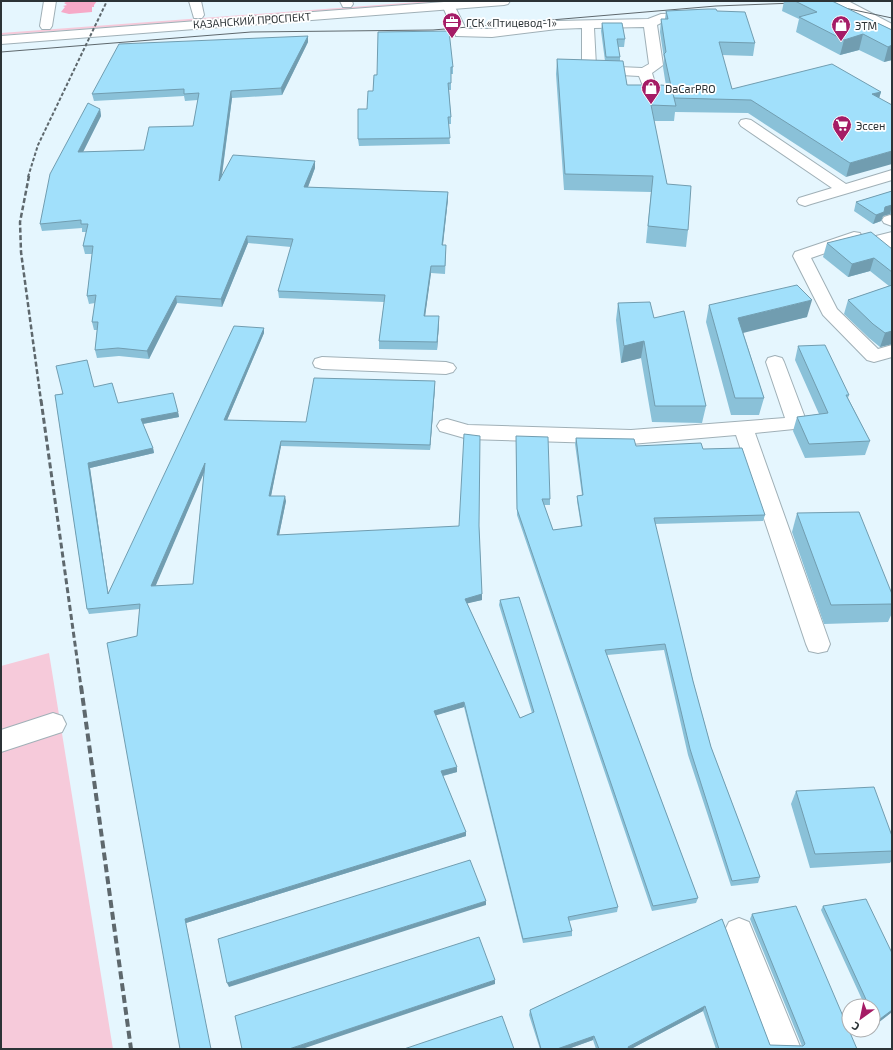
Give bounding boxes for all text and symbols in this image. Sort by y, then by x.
street label: КАЗАНСКИЙ ПРОСПЕКТ [193,9,312,31]
office icon: ГСК «Птицевод-1» [441,11,463,39]
shop icon: ЭТМ [830,14,852,42]
place label: ГСК «Птицевод-1» [466,16,557,29]
place label: ЭТМ [855,19,877,32]
shop icon: DaCarPRO [640,77,662,105]
place label: DaCarPRO [665,82,716,95]
supermarket icon: Эссен [831,114,853,142]
place label: Эссен [856,119,885,132]
north arrow [841,998,881,1038]
text: С [849,1019,862,1034]

